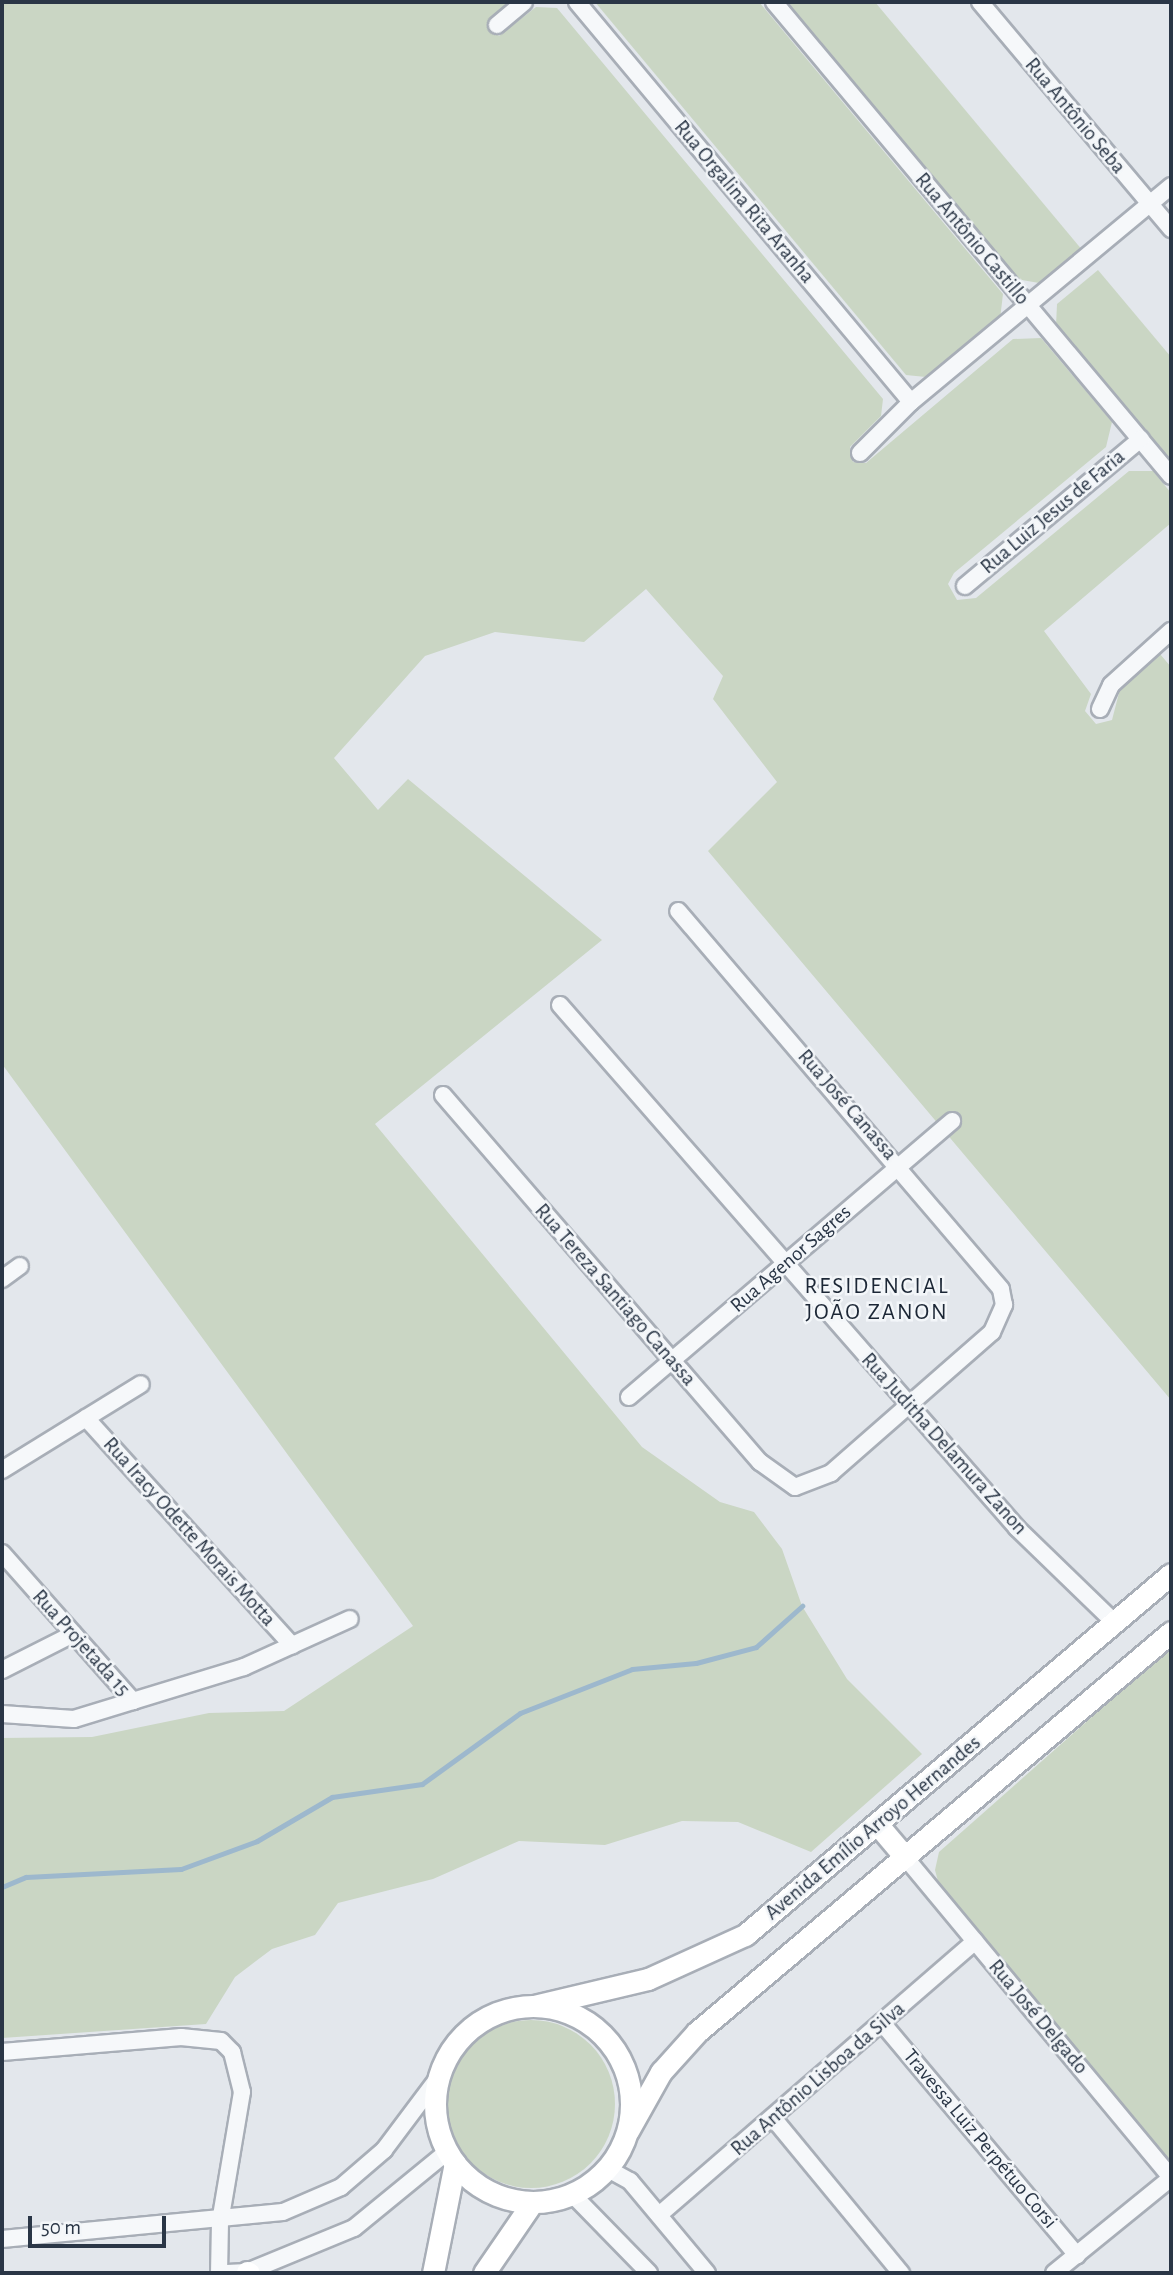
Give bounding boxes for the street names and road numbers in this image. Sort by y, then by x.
street label: Rua Antônio Seba [1019,53,1131,179]
street label: Rua Orgalina Rita Aranha [668,115,820,289]
street label: Rua Antônio Castillo [909,168,1035,310]
street label: Rua Luiz Jesus de Faria [976,444,1130,580]
street label: Rua José Canassa [792,1044,902,1166]
street label: Rua Tereza Santiago Canassa [529,1199,701,1391]
street label: Rua Agenor Sagres [725,1200,857,1318]
street label: Rua Juditha Delamura Zanon [856,1348,1032,1540]
street label: Rua Iracy Odette Morais Motta [97,1432,281,1632]
street label: Rua Projetada 15 [27,1585,135,1701]
street label: Avenida Emílio Arroyo Hernandes [760,1730,986,1926]
street label: Rua José Delgado [983,1955,1093,2079]
street label: Rua Antônio Lisboa da Silva [726,1997,910,2161]
street label: Travessa Luiz Perpétuo Corsi [897,2044,1063,2234]

